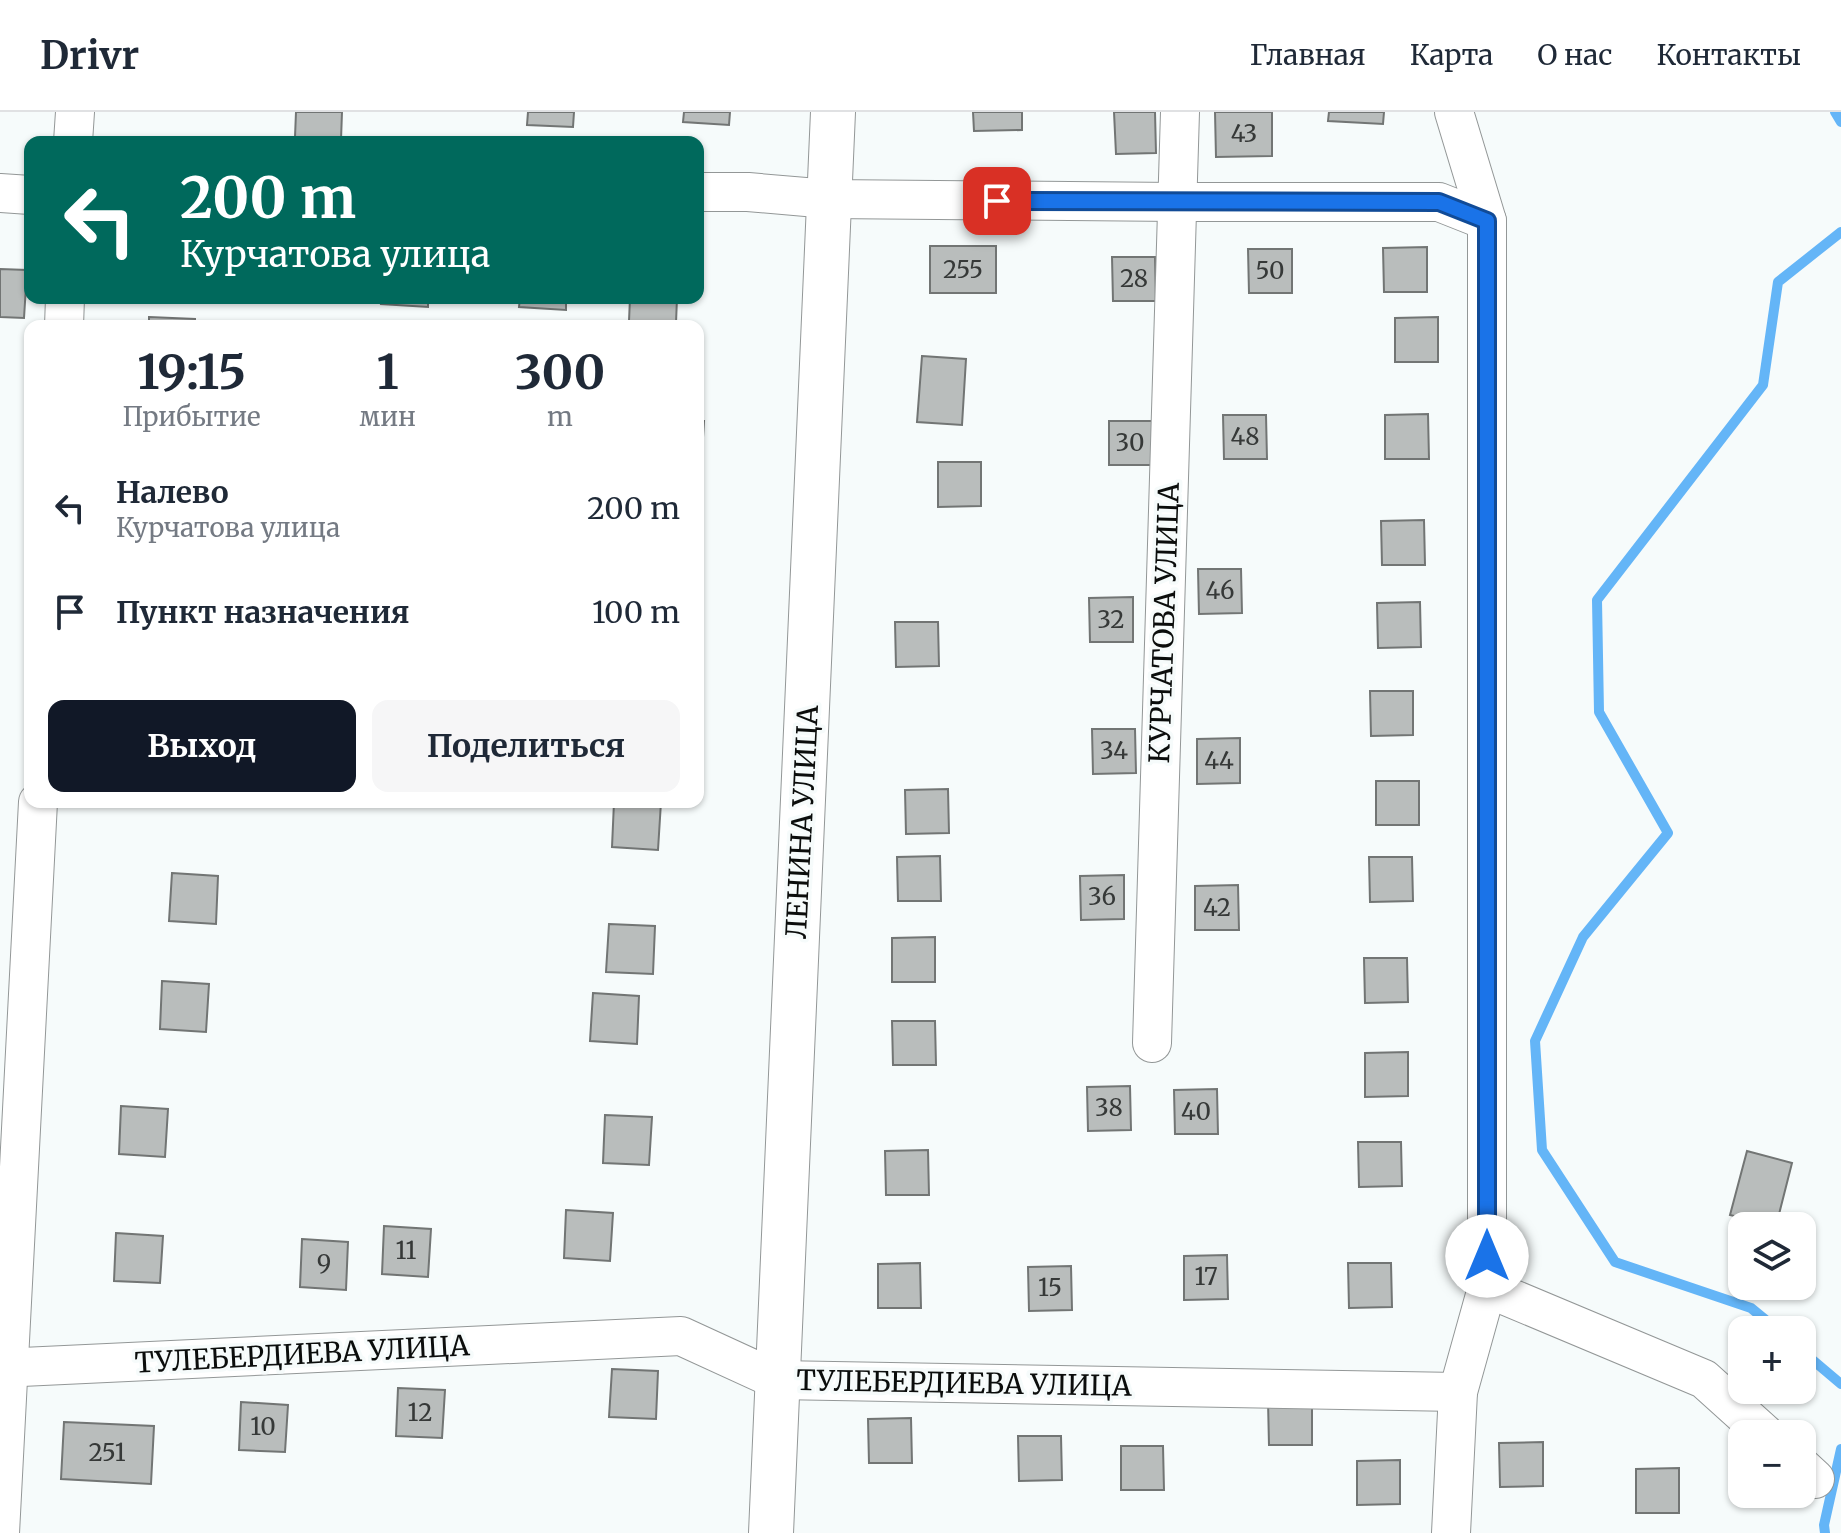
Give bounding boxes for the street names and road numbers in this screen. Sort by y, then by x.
street label: КУРЧАТОВА УЛИЦА [1141,482,1187,764]
street label: ЛЕНИНА УЛИЦА [778,704,826,940]
street label: ТУЛЕБЕРДИЕВА УЛИЦА [134,1327,471,1381]
street label: ТУЛЕБЕРДИЕВА УЛИЦА [796,1362,1132,1404]

